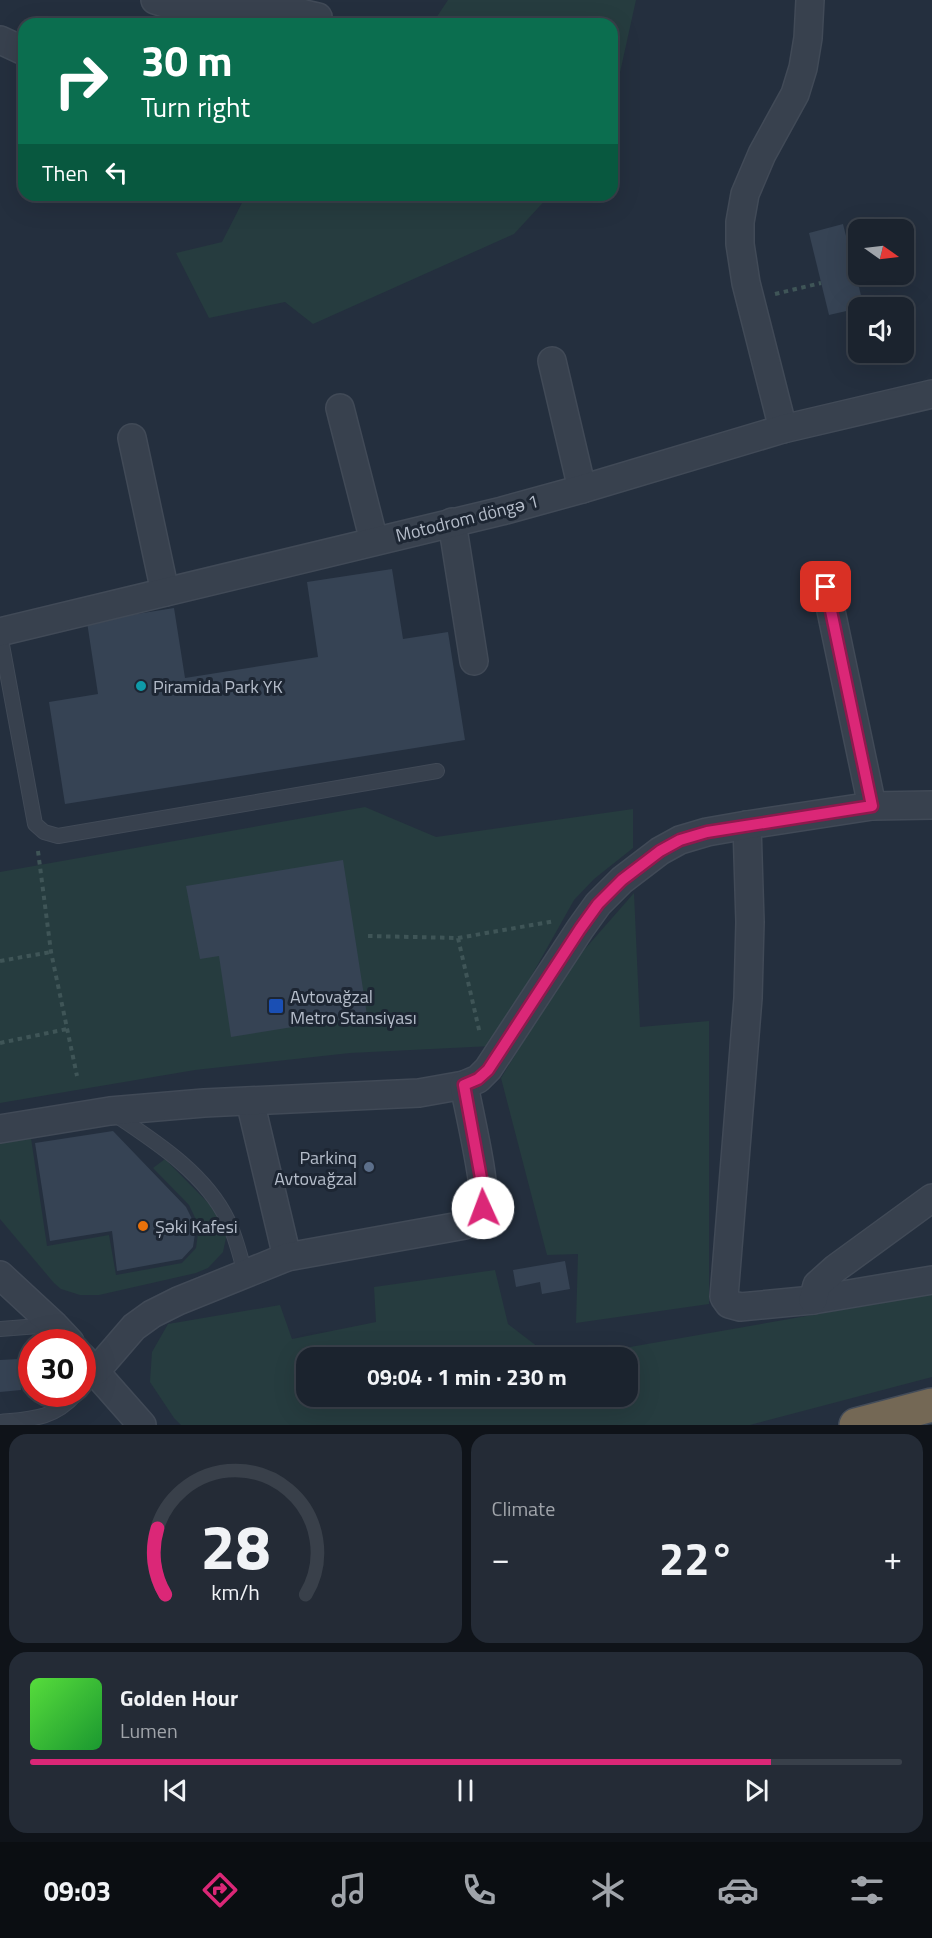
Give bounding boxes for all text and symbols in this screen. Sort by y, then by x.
text: 30 m [141,28,233,92]
icon: right [42,42,120,120]
text: Turn right [141,86,250,127]
text: Then [42,156,88,190]
icon: left [100,156,133,189]
north arrow [848,219,914,285]
map controls [848,219,914,363]
button: sound [848,297,914,363]
street label: Motodrom döngə 1 [393,487,541,549]
pin [800,561,851,612]
icon: arrive [809,570,842,603]
place label: Piramida Park YK [153,673,283,700]
marker: Piramida Park YK [134,679,148,693]
place label: Avtovağzal Metro Stansiyası [290,983,417,1031]
marker: Avtovağzal Metro Stansiyası [267,997,285,1015]
place label: Parkinq Avtovağzal [274,1144,357,1192]
marker: Parkinq Avtovağzal [362,1160,376,1174]
position arrow [451,1176,515,1240]
place label: Şəki Kafesi [155,1213,238,1240]
marker: Şəki Kafesi [136,1219,150,1233]
speed limit sign: 30 [18,1329,96,1407]
text: 09:04 · 1 min · 230 m [367,1360,567,1394]
text: Climate [492,1493,555,1524]
text: 28 [200,1498,270,1593]
text: 22° [659,1524,735,1592]
text: − [492,1533,510,1583]
text: + [884,1533,902,1583]
text: km/h [211,1577,260,1609]
text: Golden Hour [120,1681,238,1715]
text: Lumen [120,1715,178,1746]
icon: previous [159,1774,192,1807]
icon: pause [449,1774,482,1807]
icon: next [740,1774,773,1807]
icon: directions [199,1869,241,1911]
icon: music [328,1869,370,1911]
icon: phone [458,1869,500,1911]
icon: climate [587,1869,629,1911]
icon: car [717,1869,759,1911]
icon: filters [846,1869,888,1911]
text: 09:03 [44,1870,111,1911]

